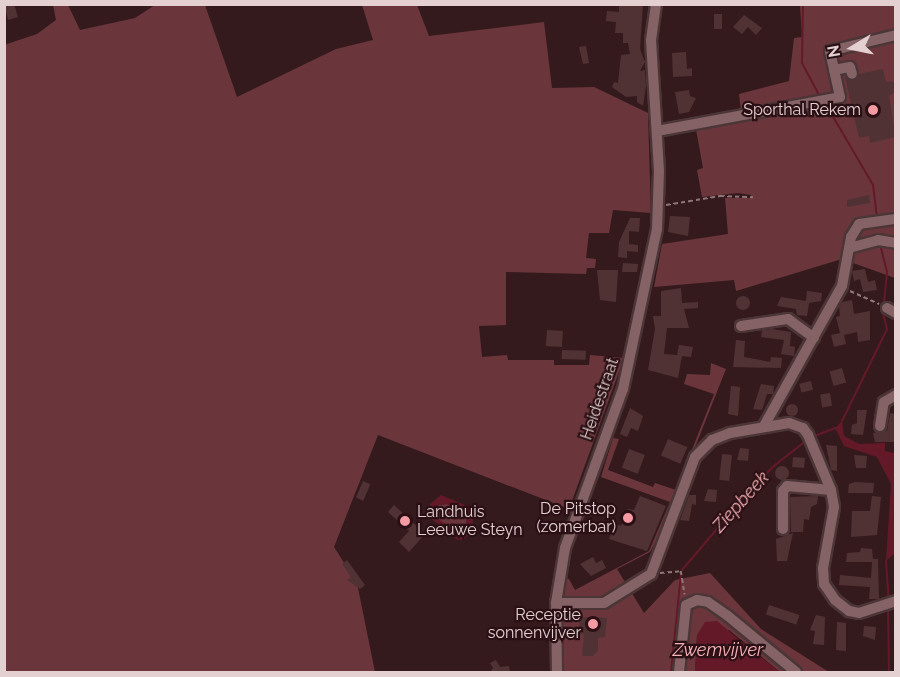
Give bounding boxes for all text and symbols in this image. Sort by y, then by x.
north arrow [822,18,882,78]
text: N [823,44,844,59]
place label: Sporthal Rekem [743,100,861,120]
marker: Sporthal Rekem [866,103,880,117]
street label: Heidestraat [577,356,623,442]
water label: Ziepbeek [708,467,774,537]
place label: De Pitstop (zomerbar) [536,499,616,537]
place label: Landhuis Leeuwe Steyn [417,502,523,540]
marker: De Pitstop (zomerbar) [621,511,635,525]
marker: Landhuis Leeuwe Steyn [398,514,412,528]
place label: Receptie sonnenvijver [488,605,581,643]
marker: Receptie sonnenvijver [586,617,600,631]
water label: Zwemvijver [673,639,763,661]

